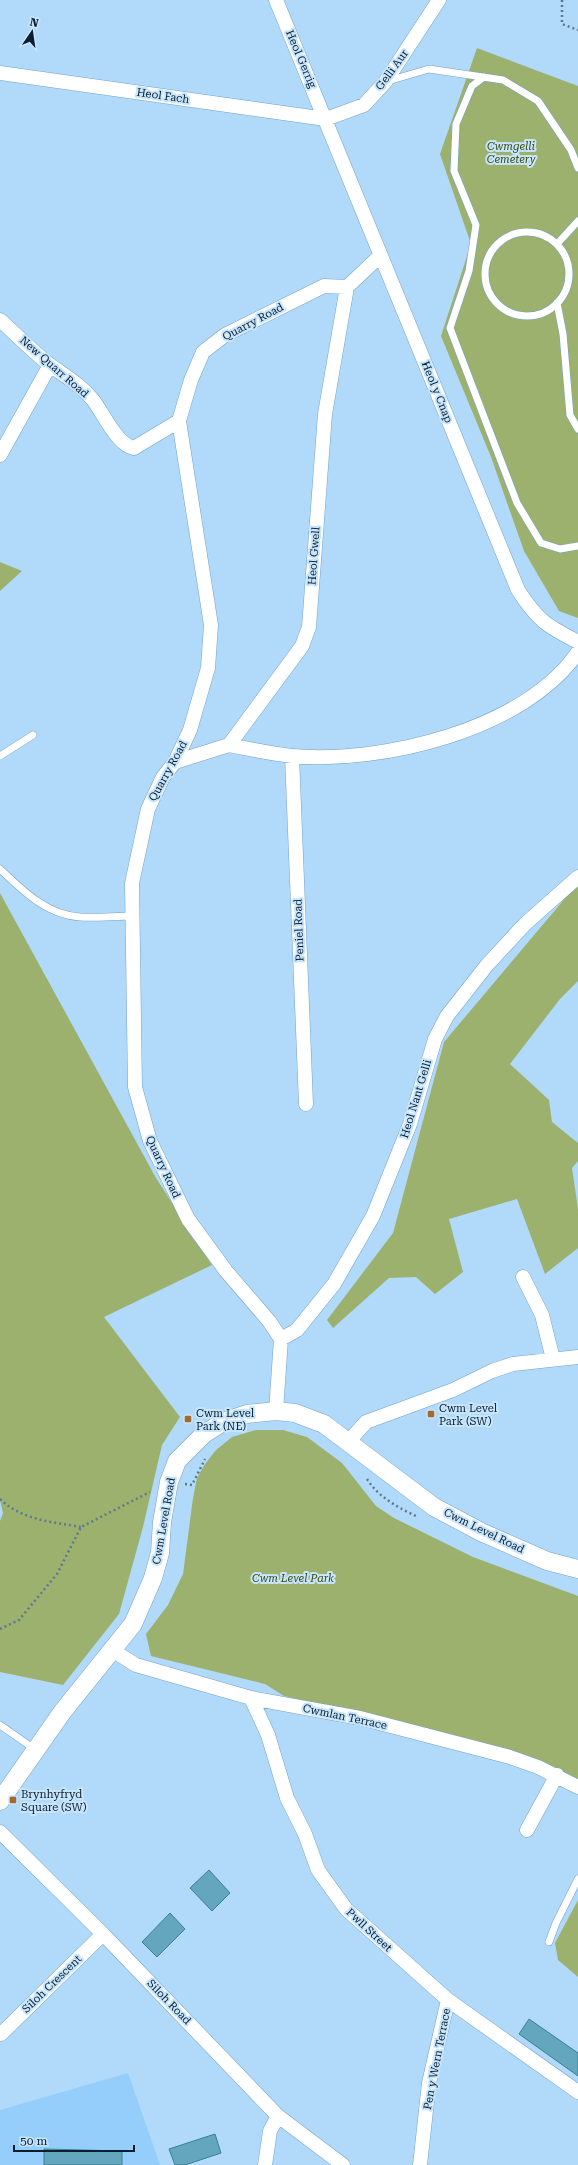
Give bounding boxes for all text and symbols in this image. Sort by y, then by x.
north arrow [12,12,52,52]
text: N [29,15,40,30]
street label: Heol Gerrig [283,28,319,91]
street label: Gelli Aur [373,47,411,93]
street label: Heol Fach [136,86,190,106]
park label: Cwmgelli Cemetery [487,140,536,166]
street label: Quarry Road [220,301,286,343]
street label: New Quarr Road [17,334,91,400]
street label: Heol y Cnap [419,359,455,425]
street label: Heol Gwell [305,526,323,585]
street label: Quarry Road [146,738,190,804]
street label: Peniel Road [291,898,307,962]
street label: Heol Nant Gelli [398,1058,434,1140]
street label: Quarry Road [143,1134,183,1200]
place label: Cwm Level Park (SW) [439,1402,498,1428]
place label: Cwm Level Park (NE) [196,1407,255,1433]
marker: Cwm Level Park (SW) [426,1409,436,1419]
marker: Cwm Level Park (NE) [183,1414,193,1424]
street label: Cwm Level Road [150,1477,178,1565]
street label: Cwm Level Road [442,1506,526,1556]
park label: Cwm Level Park [252,1572,334,1585]
street label: Cwmlan Terrace [302,1702,388,1732]
place label: Brynhyfryd Square (SW) [21,1788,87,1814]
marker: Brynhyfryd Square (SW) [8,1795,18,1805]
street label: Pwll Street [344,1906,394,1954]
street label: Siloh Crescent [20,1952,84,2016]
street label: Siloh Road [144,1977,194,2027]
street label: Pen y Wern Terrace [421,2007,453,2111]
scale bar [14,2127,134,2153]
text: 50 m [20,2134,47,2148]

